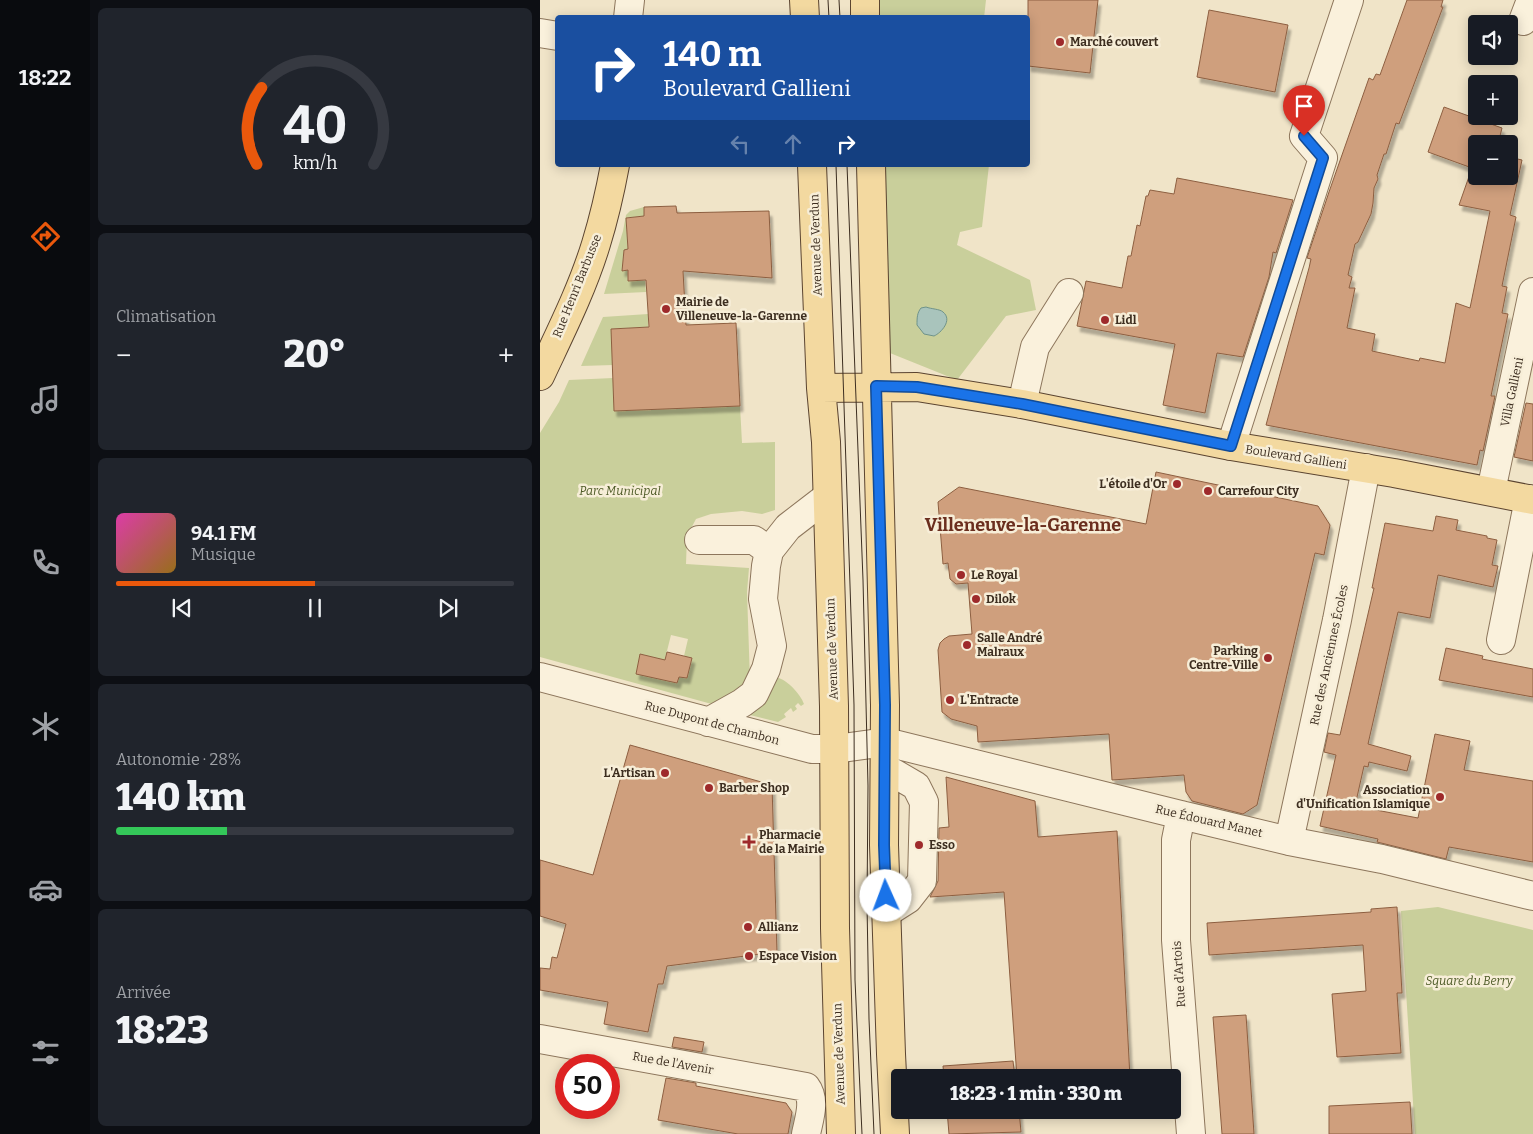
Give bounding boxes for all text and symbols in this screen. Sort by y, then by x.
map controls [1468,15,1518,185]
button: sound [1468,15,1518,65]
text: 140 m [663,33,761,75]
icon: right [580,35,645,100]
place label: Marché couvert [1070,35,1159,49]
marker: Marché couvert [1054,36,1066,48]
text: 18:22 [19,64,71,91]
text: Boulevard Gallieni [663,75,851,102]
button: + [1468,75,1518,125]
pin [1283,85,1325,136]
icon: arrive [1290,92,1318,120]
text: 40 [283,94,347,157]
icon: left [726,130,754,158]
icon: ahead [779,130,807,158]
icon: right [832,130,860,158]
button: − [1468,135,1518,185]
text: km/h [293,152,337,174]
street label: Avenue de Verdun [807,193,825,296]
icon: directions [28,219,63,254]
street label: Rue Henri Barbusse [550,232,604,340]
place label: Mairie de Villeneuve-la-Garenne [676,295,807,323]
marker: Mairie de Villeneuve-la-Garenne [660,303,672,315]
text: Climatisation [116,307,216,326]
place label: Lidl [1115,313,1137,327]
marker: Lidl [1099,314,1111,326]
text: 20° [284,331,346,377]
text: − [116,339,131,372]
text: + [498,339,514,372]
street label: Villa Gallieni [1498,356,1526,428]
icon: music [28,382,63,417]
street label: Boulevard Gallieni [1244,442,1348,472]
place label: L'étoile d'Or [1099,477,1167,491]
marker: L'étoile d'Or [1171,478,1183,490]
park label: Parc Municipal [579,484,661,498]
place label: Carrefour City [1218,484,1299,498]
marker: Carrefour City [1202,485,1214,497]
district label: Villeneuve-la-Garenne [925,514,1121,536]
text: 94.1 FM [191,522,256,545]
icon: phone [28,545,63,580]
text: Musique [191,545,256,564]
place label: Le Royal [971,568,1018,582]
marker: Le Royal [955,569,967,581]
street label: Rue des Anciennes Écoles [1306,583,1351,727]
place label: Dilok [986,592,1017,606]
marker: Dilok [970,593,982,605]
icon: previous [168,594,196,622]
icon: pause [301,594,329,622]
icon: next [434,594,462,622]
street label: Avenue de Verdun [823,597,841,700]
place label: Salle André Malraux [977,631,1043,659]
marker: Salle André Malraux [961,639,973,651]
place label: Parking Centre-Ville [1189,644,1258,672]
marker: Parking Centre-Ville [1262,652,1274,664]
place label: L'Entracte [960,693,1019,707]
marker: L'Entracte [944,694,956,706]
street label: Rue Dupont de Chambon [643,698,781,748]
icon: climate [28,709,63,744]
text: Autonomie · 28% [116,750,241,769]
place label: L'Artisan [603,766,655,780]
marker: L'Artisan [659,767,671,779]
text: 140 km [116,774,246,820]
place label: Barber Shop [719,781,789,795]
marker: Barber Shop [703,782,715,794]
place label: Association d'Unification Islamique [1296,783,1430,811]
marker: Association d'Unification Islamique [1434,791,1446,803]
street label: Rue Édouard Manet [1154,801,1265,840]
place label: Pharmacie de la Mairie [759,828,825,856]
marker: Pharmacie de la Mairie [743,836,755,848]
place label: Esso [929,838,955,852]
marker: Esso [913,839,925,851]
position arrow [859,869,911,921]
icon: car [28,872,63,907]
place label: Allianz [758,920,798,934]
marker: Allianz [742,921,754,933]
street label: Rue d'Artois [1170,940,1188,1008]
place label: Espace Vision [759,949,837,963]
marker: Espace Vision [743,950,755,962]
park label: Square du Berry [1425,974,1513,988]
text: Arrivée [116,983,171,1002]
street label: Avenue de Verdun [830,1002,848,1105]
text: 18:23 [116,1007,209,1053]
icon: filters [28,1035,63,1070]
street label: Rue de l'Avenir [631,1049,715,1077]
speed limit sign: 50 [555,1054,620,1119]
text: 18:23 · 1 min · 330 m [950,1082,1122,1105]

